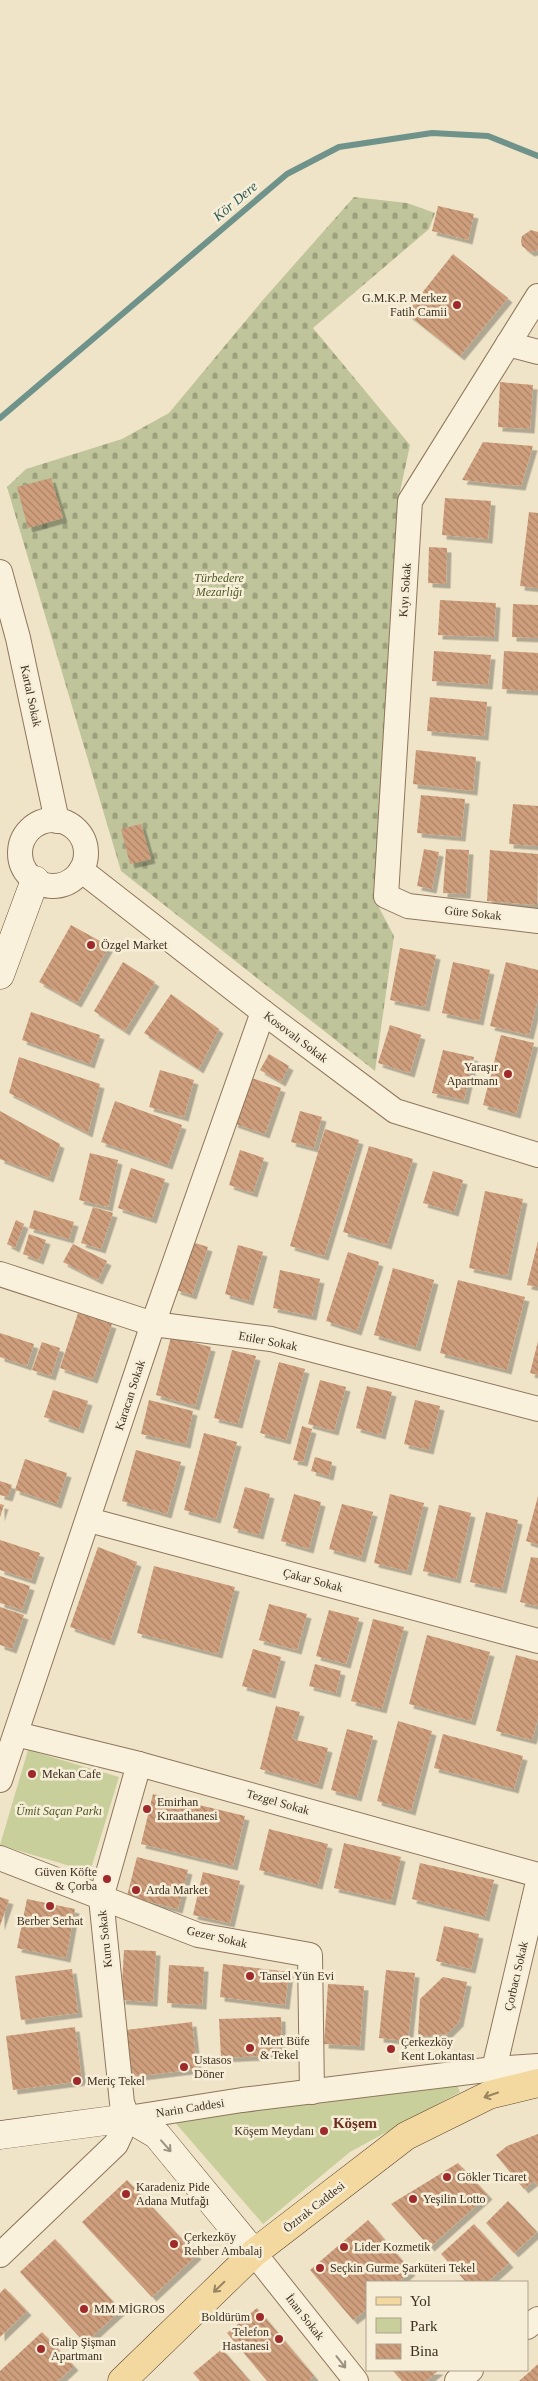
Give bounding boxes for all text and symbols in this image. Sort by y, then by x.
water label: Kör Dere [210,179,260,225]
place label: G.M.K.P. Merkez Fatih Camii [362,291,448,319]
marker: G.M.K.P. Merkez Fatih Camii [451,299,463,311]
street label: Kıyı Sokak [396,562,414,618]
park label: Türbedere Mezarlığı [194,571,244,599]
street label: Kartal Sokak [18,664,44,728]
street label: Güre Sokak [444,903,502,923]
place label: Özgel Market [101,938,168,952]
marker: Özgel Market [85,939,97,951]
street label: Kosovalı Sokak [261,1008,331,1066]
place label: Yaraşır Apartmanı [447,1060,499,1088]
marker: Yaraşır Apartmanı [502,1068,514,1080]
street label: Etiler Sokak [237,1328,299,1354]
street label: Karacan Sokak [112,1358,148,1432]
street label: Çakar Sokak [281,1565,345,1595]
place label: Mekan Cafe [42,1767,101,1781]
marker: Mekan Cafe [26,1768,38,1780]
street label: Tezgel Sokak [245,1786,311,1818]
place label: Emirhan Kıraathanesi [157,1795,218,1823]
park label: Ümit Saçan Parkı [16,1803,102,1818]
marker: Emirhan Kıraathanesi [141,1803,153,1815]
place label: Güven Köfte & Çorba [35,1865,98,1893]
marker: Güven Köfte & Çorba [101,1873,113,1885]
place label: Arda Market [146,1883,208,1897]
marker: Arda Market [130,1884,142,1896]
marker: Berber Serhat [44,1900,56,1912]
street label: Kuru Sokak [95,1910,115,1968]
place label: Berber Serhat [17,1914,84,1928]
street label: Gezer Sokak [185,1923,249,1951]
street label: Çorbacı Sokak [501,1940,531,2012]
place label: Tansel Yün Evi [260,1969,335,1983]
marker: Tansel Yün Evi [244,1970,256,1982]
place label: Mert Büfe & Tekel [260,2034,310,2062]
place label: Çerkezköy Kent Lokantası [401,2035,475,2063]
marker: Mert Büfe & Tekel [244,2042,256,2054]
marker: Çerkezköy Kent Lokantası [385,2043,397,2055]
place label: Ustasos Döner [194,2053,232,2081]
marker: Ustasos Döner [178,2061,190,2073]
place label: Meriç Tekel [87,2074,146,2088]
marker: Meriç Tekel [71,2075,83,2087]
one-way arrow [483,2091,499,2101]
street label: Narin Caddesi [155,2096,226,2120]
district label: Köşem [333,2115,378,2131]
place label: Köşem Meydanı [234,2124,315,2138]
marker: Köşem Meydanı [318,2125,330,2137]
one-way arrow [161,2140,172,2153]
place label: Gökler Ticaret [457,2170,527,2184]
marker: Gökler Ticaret [441,2171,453,2183]
street label: Öztrak Caddesi [280,2178,348,2235]
place label: Karadeniz Pide Adana Mutfağı [136,2180,210,2208]
marker: Karadeniz Pide Adana Mutfağı [120,2188,132,2200]
place label: Yeşilin Lotto [423,2192,485,2206]
marker: Yeşilin Lotto [407,2193,419,2205]
place label: Çerkezköy Rehber Ambalaj [184,2230,262,2258]
marker: Çerkezköy Rehber Ambalaj [168,2238,180,2250]
place label: Lider Kozmetik [354,2240,430,2254]
marker: Lider Kozmetik [338,2241,350,2253]
place label: Seçkin Gurme Şarküteri Tekel [330,2261,476,2275]
marker: Seçkin Gurme Şarküteri Tekel [314,2262,326,2274]
one-way arrow [213,2281,226,2293]
legend [366,2281,528,2371]
street label: İnan Sokak [283,2291,327,2343]
text: Yol [410,2293,431,2309]
place label: MM MİGROS [94,2302,165,2316]
marker: MM MİGROS [78,2303,90,2315]
place label: Boldürüm [201,2310,251,2324]
marker: Boldürüm [254,2311,266,2323]
text: Park [410,2318,438,2334]
place label: Telefon Hastanesi [222,2325,270,2353]
marker: Telefon Hastanesi [273,2333,285,2345]
place label: Galip Şişman Apartmanı [51,2335,116,2363]
marker: Galip Şişman Apartmanı [35,2343,47,2355]
text: Bina [410,2343,439,2359]
one-way arrow [335,2355,346,2368]

